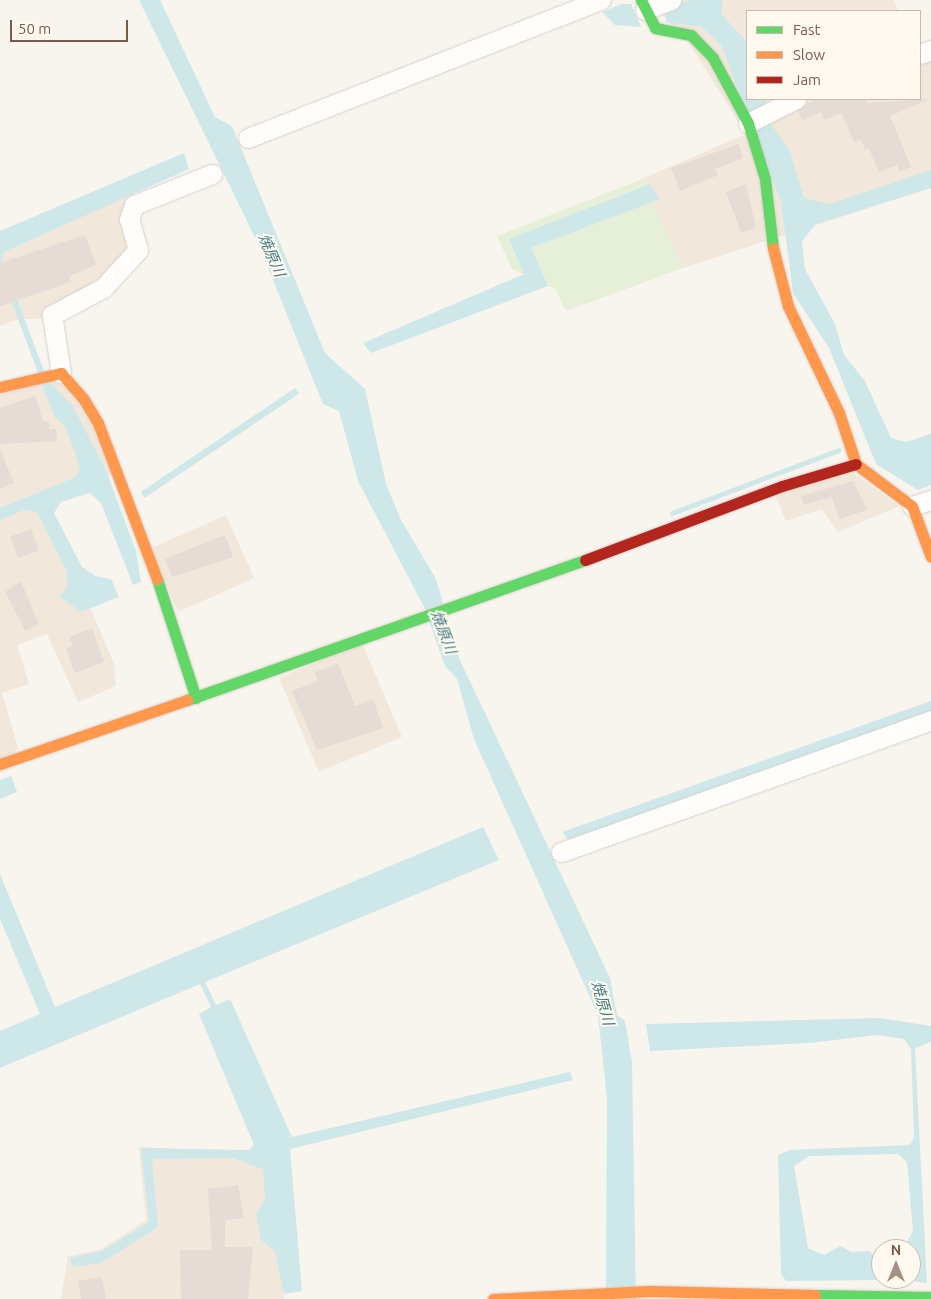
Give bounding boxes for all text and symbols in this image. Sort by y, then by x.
scale bar [12,10,130,42]
legend [746,10,921,100]
text: 50 m [18,20,51,37]
text: Fast [793,21,820,38]
text: Slow [793,46,825,63]
text: Jam [793,71,821,88]
water label: 焼原川 [255,231,289,279]
water label: 焼原川 [428,608,460,656]
water label: 焼原川 [588,979,618,1027]
north arrow [871,1239,921,1289]
text: N [891,1242,901,1258]

